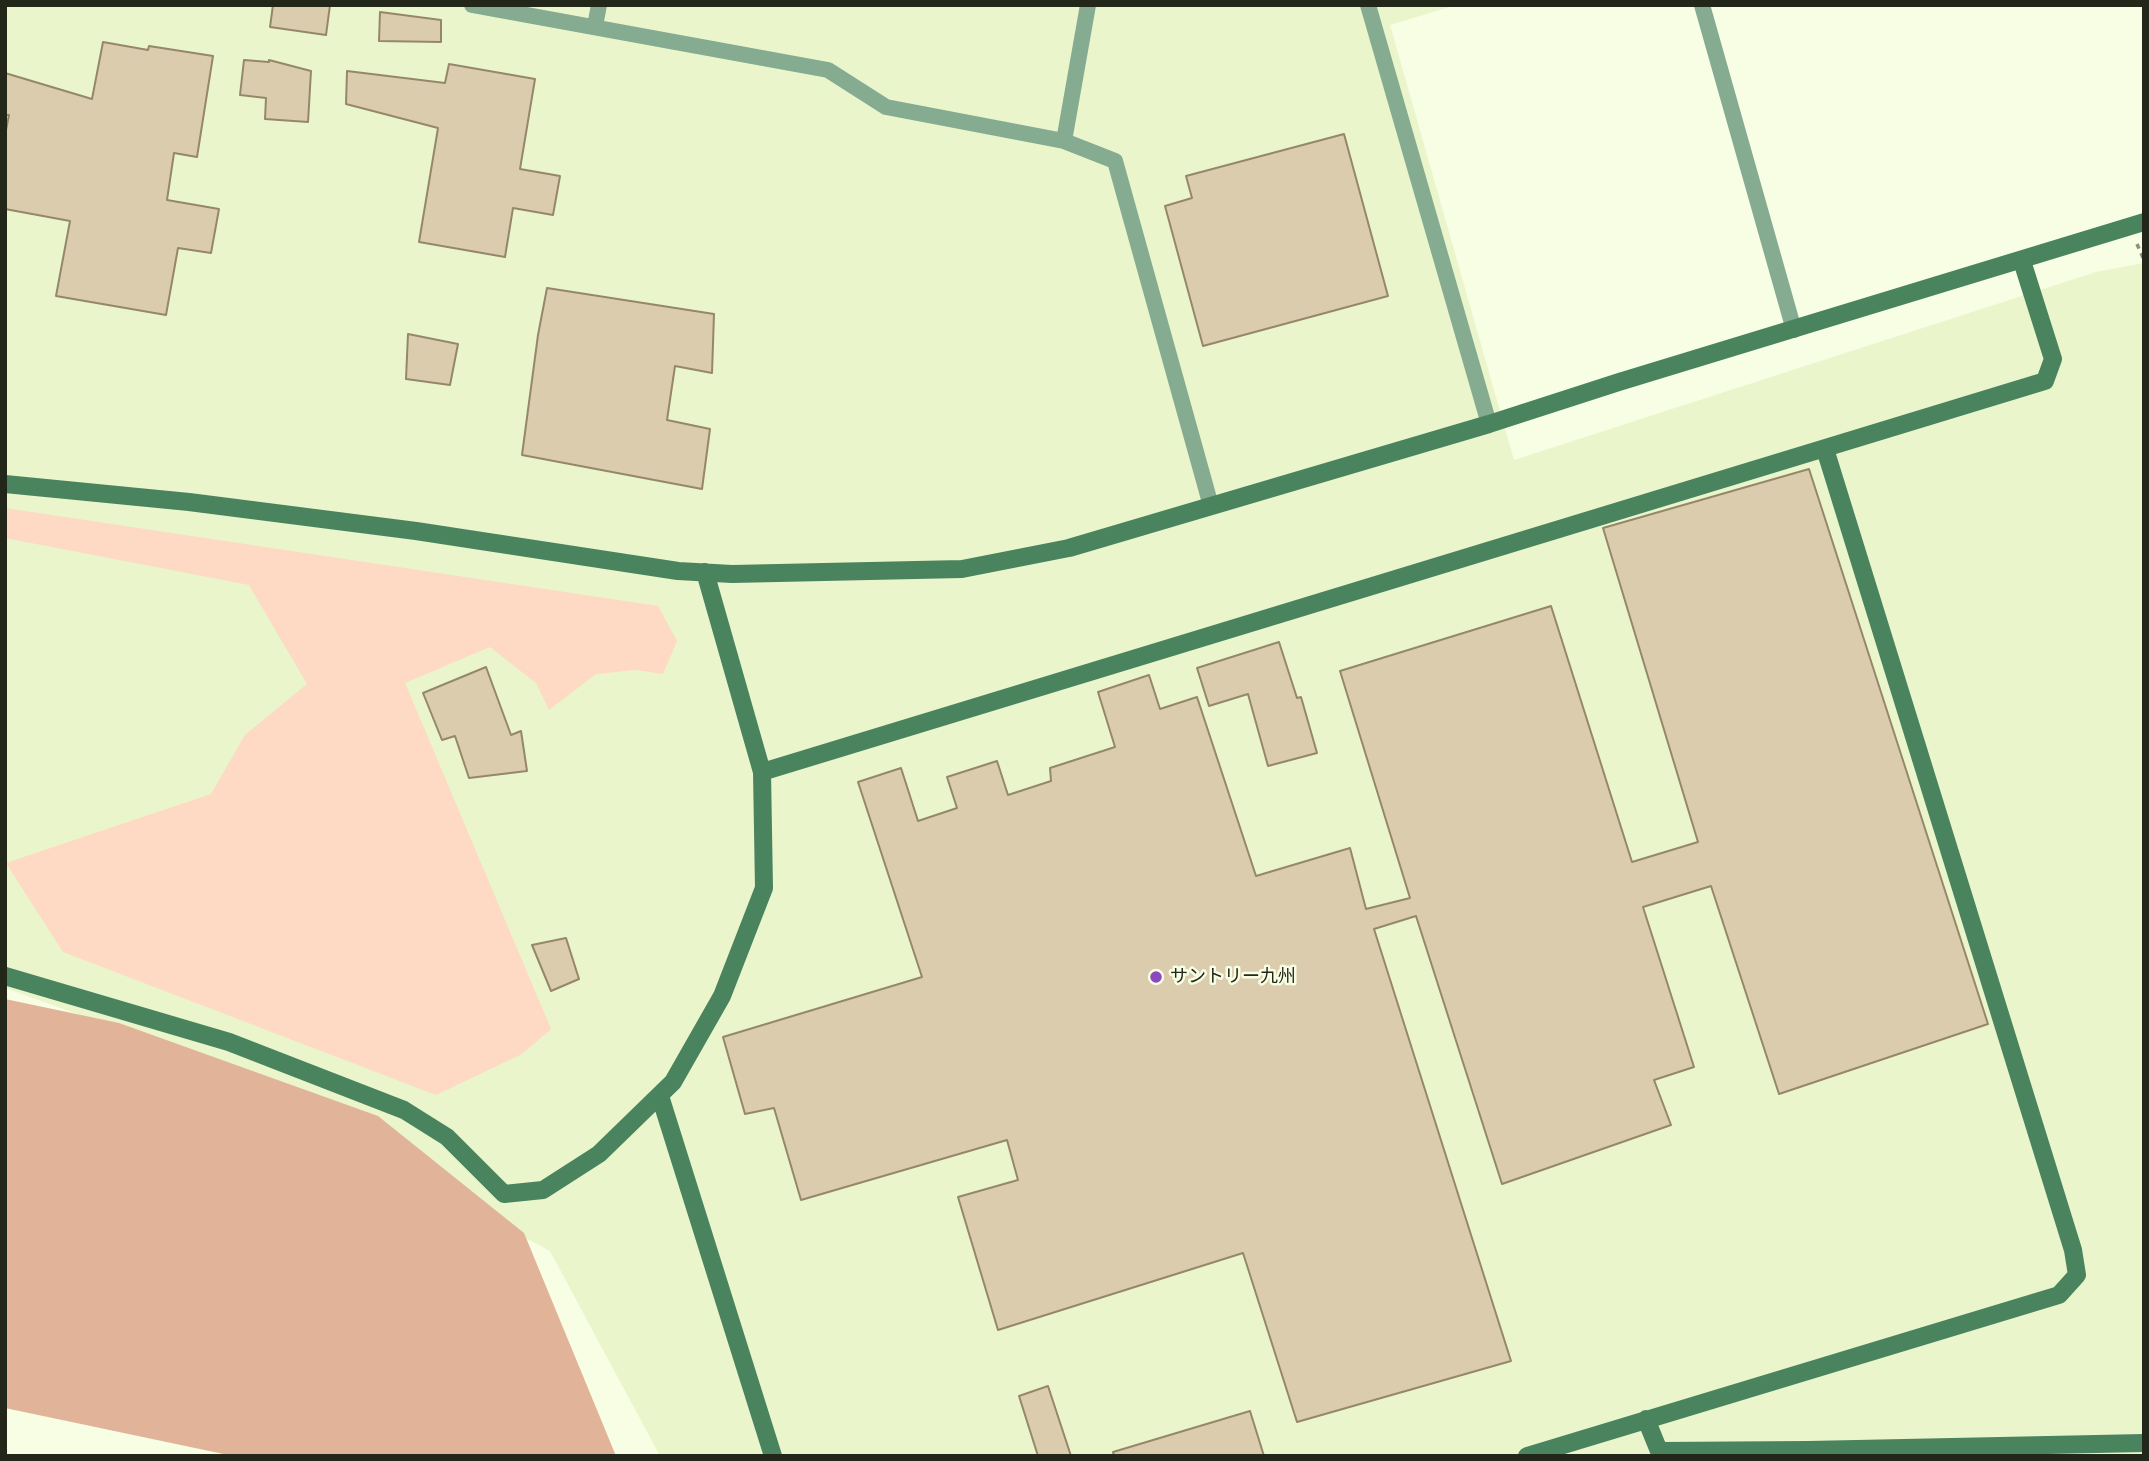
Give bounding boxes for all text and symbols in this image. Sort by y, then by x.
place label: サントリー九州 [1170,966,1296,988]
marker: サントリー九州 [1148,969,1164,985]

